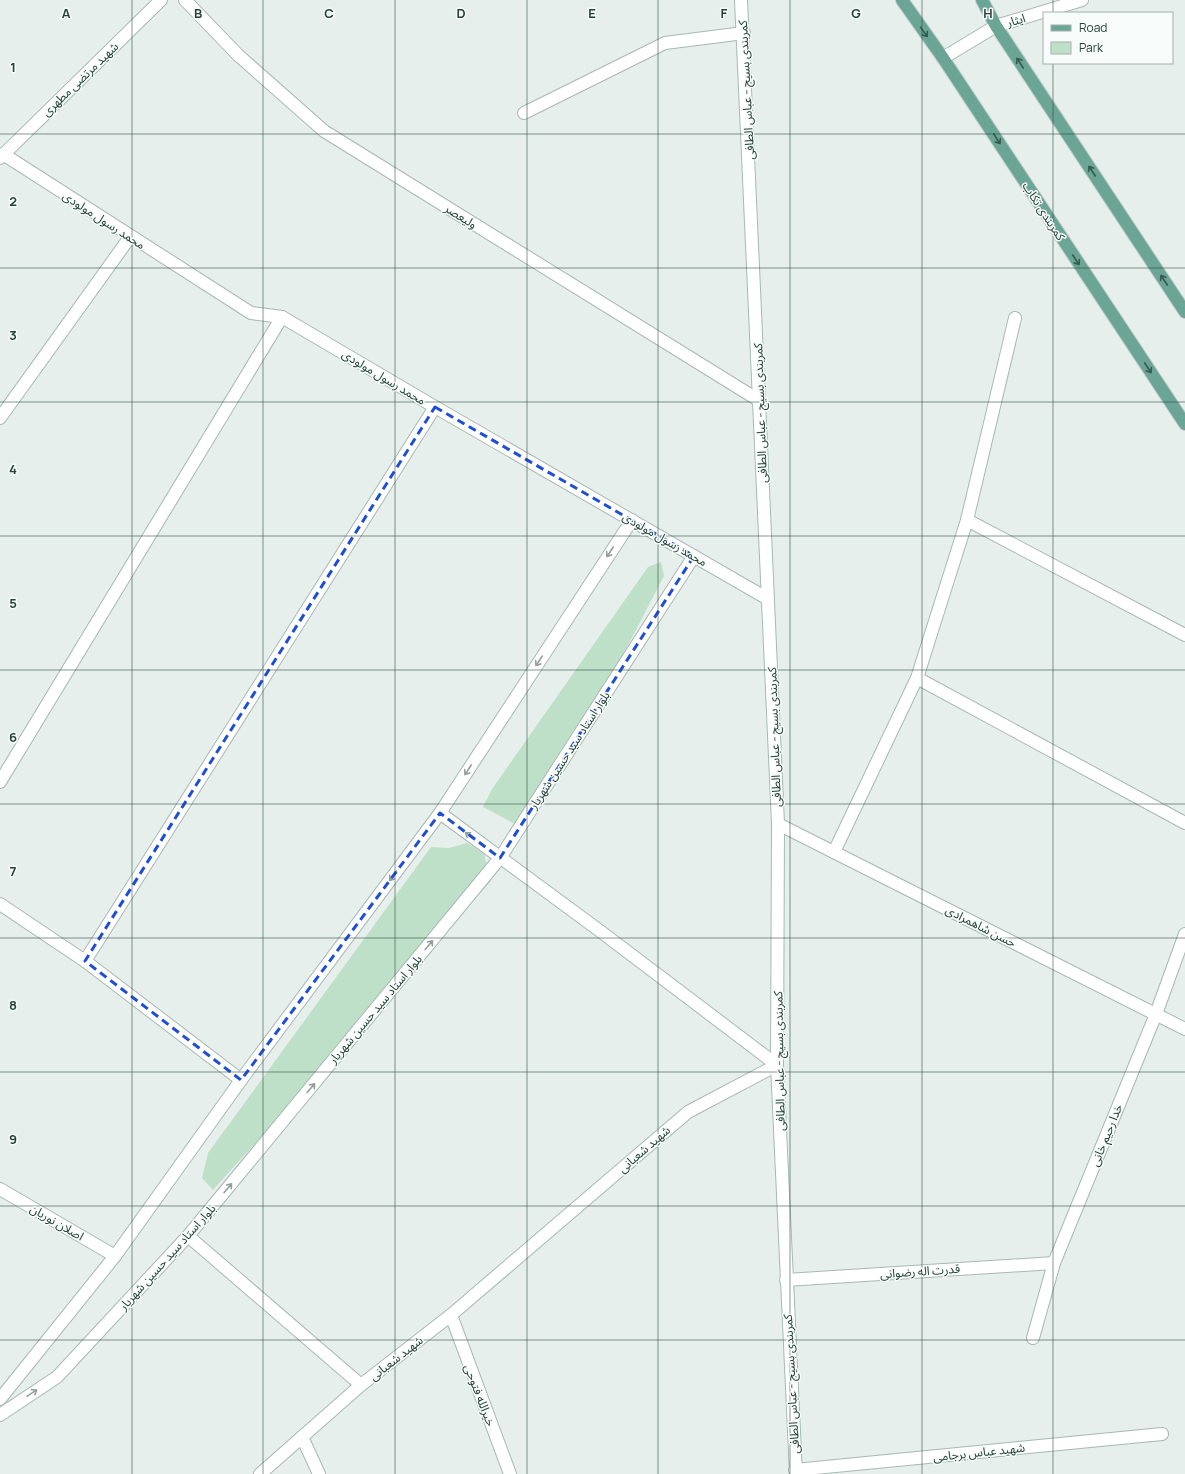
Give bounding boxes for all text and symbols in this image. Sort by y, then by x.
text: A [62,4,71,22]
text: B [194,4,202,22]
text: C [324,4,334,22]
text: D [456,4,466,22]
text: E [588,4,596,22]
text: F [721,4,728,22]
text: G [851,4,861,22]
text: H [983,4,993,22]
street label: ایثار [1004,9,1028,31]
legend [1043,12,1173,64]
street label: کمربندی بسیج - عباس الطافی [734,19,759,160]
text: Road [1079,19,1107,36]
one-way arrow [920,26,928,37]
street label: شهید مرتضی مطهری [38,38,122,120]
text: Park [1079,39,1104,56]
one-way arrow [1016,57,1024,68]
text: 1 [10,58,16,76]
one-way arrow [993,134,1001,145]
one-way arrow [1088,166,1096,177]
street label: کمربندی تکاب [1019,178,1070,244]
street label: محمد رسول مولودی [59,187,149,253]
text: 2 [9,192,17,210]
street label: ولیعصر [441,199,480,233]
one-way arrow [1072,254,1080,265]
one-way arrow [1159,274,1168,285]
text: 3 [9,326,17,344]
street label: کمربندی بسیج - عباس الطافی [749,342,772,483]
street label: محمد رسول مولودی [339,345,429,409]
one-way arrow [1144,362,1152,373]
text: 4 [9,460,17,478]
street label: محمد رسول مولودی [620,508,710,570]
one-way arrow [606,547,614,558]
text: 5 [9,594,17,612]
one-way arrow [535,655,543,666]
street label: کمربندی بسیج - عباس الطافی [763,666,786,807]
street label: بلوار استاد سید حسین شهریار [524,688,614,813]
text: 6 [9,728,17,746]
one-way arrow [464,764,472,775]
one-way arrow [465,831,476,840]
text: 7 [10,862,17,880]
one-way arrow [388,870,397,881]
street label: حسن شاهمرادی [943,901,1019,951]
one-way arrow [425,939,433,950]
street label: بلوار استاد سید حسین شهریار [324,951,426,1068]
street label: کمربندی بسیج - عباس الطافی [769,990,790,1131]
text: 8 [9,996,17,1014]
one-way arrow [306,1083,315,1093]
street label: خدا رحیم خانی [1086,1101,1127,1169]
street label: شهید شعبانی [614,1122,674,1176]
text: 9 [9,1130,17,1148]
one-way arrow [223,1183,232,1193]
street label: اصلان نوریان [27,1200,87,1244]
street label: بلوار استاد سید حسین شهریار [114,1200,219,1315]
street label: قدرت اله رضوانی [879,1260,961,1282]
street label: کمربندی بسیج - عباس الطافی [779,1313,804,1454]
street label: شهید شعبانی [366,1332,426,1384]
street label: خیرالله فتوحی [460,1362,500,1428]
one-way arrow [27,1389,38,1397]
street label: شهید عباس برجامی [932,1439,1026,1465]

